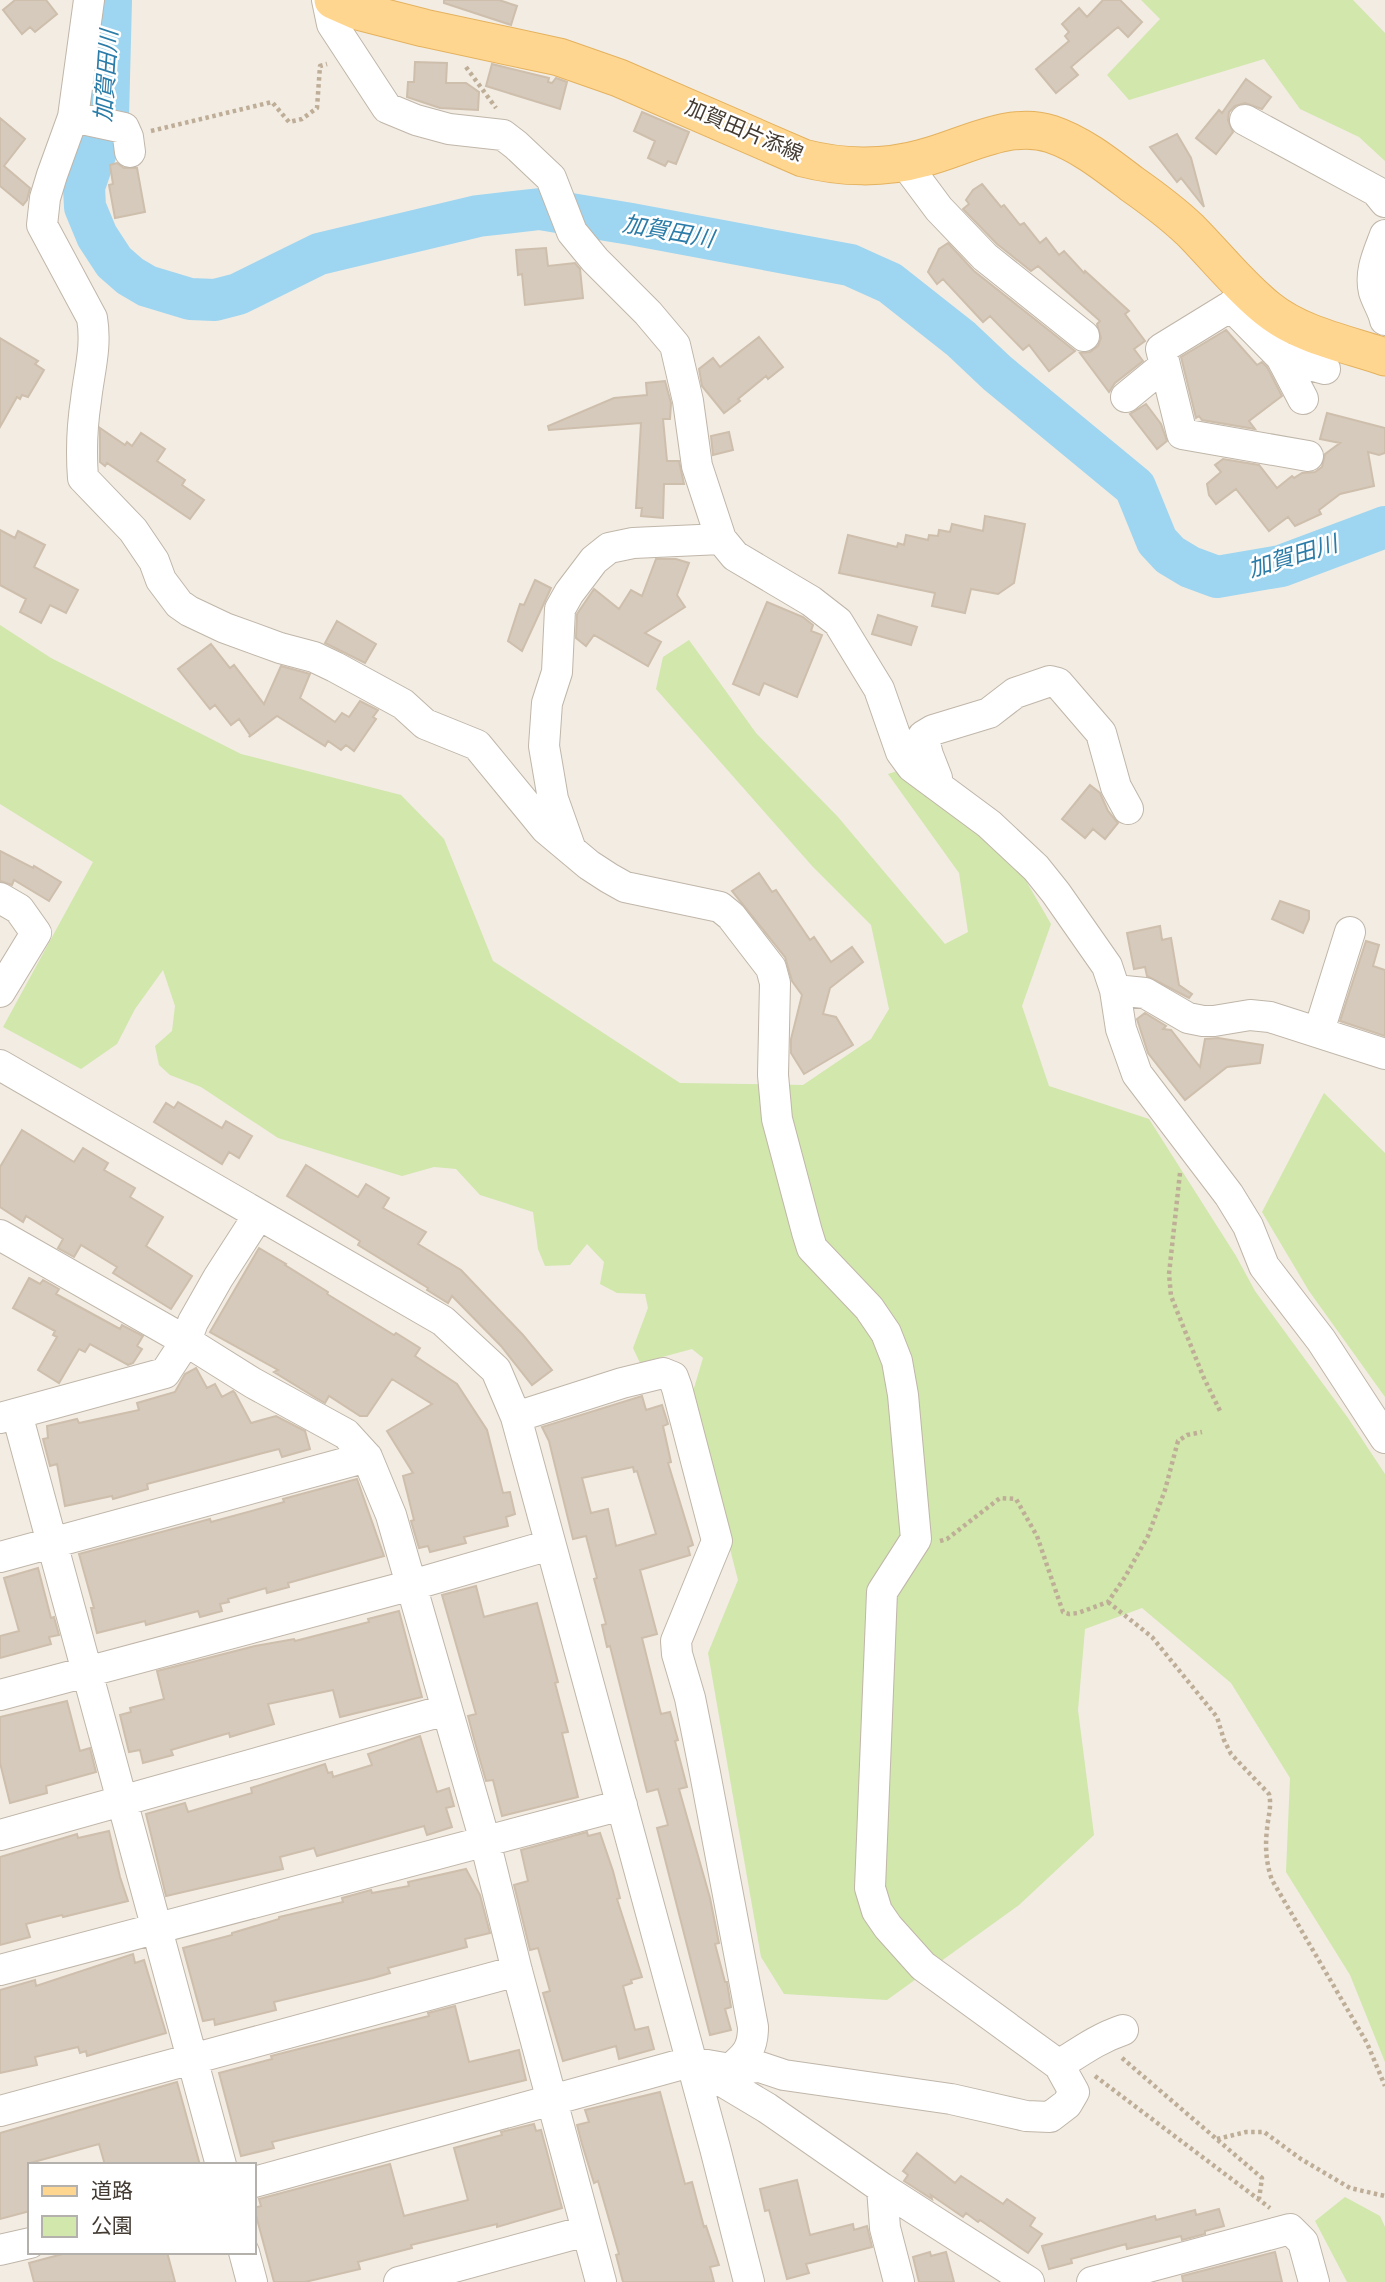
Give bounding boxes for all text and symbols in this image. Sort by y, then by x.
water label: 加賀田川 [90,26,124,123]
street label: 加賀田片添線 [681,95,807,167]
water label: 加賀田川 [620,210,719,254]
water label: 加賀田川 [1245,529,1344,584]
legend [28,2163,256,2254]
text: 道路 [91,2179,133,2204]
text: 公園 [91,2214,133,2239]

